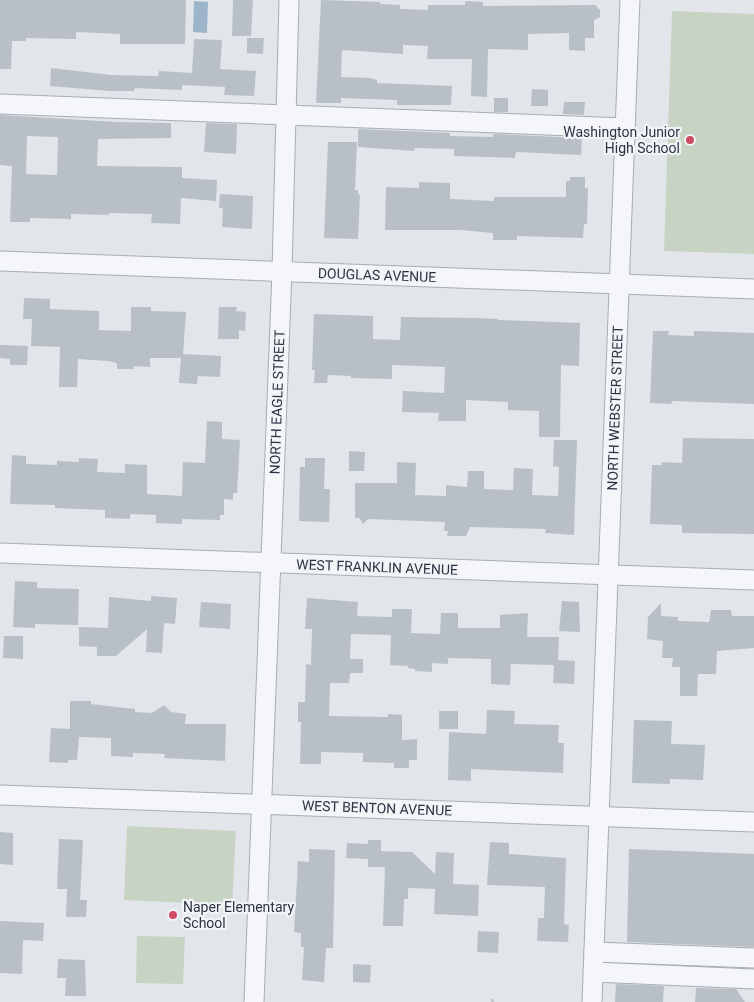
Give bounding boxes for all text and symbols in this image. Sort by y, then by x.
place label: Washington Junior High School [563,124,680,156]
marker: Washington Junior High School [684,134,696,146]
street label: DOUGLAS AVENUE [318,265,437,285]
street label: NORTH WEBSTER STREET [604,325,626,491]
street label: NORTH EAGLE STREET [266,329,288,475]
street label: WEST FRANKLIN AVENUE [296,556,458,578]
street label: WEST BENTON AVENUE [302,797,452,819]
place label: Naper Elementary School [183,899,294,931]
marker: Naper Elementary School [167,909,179,921]

